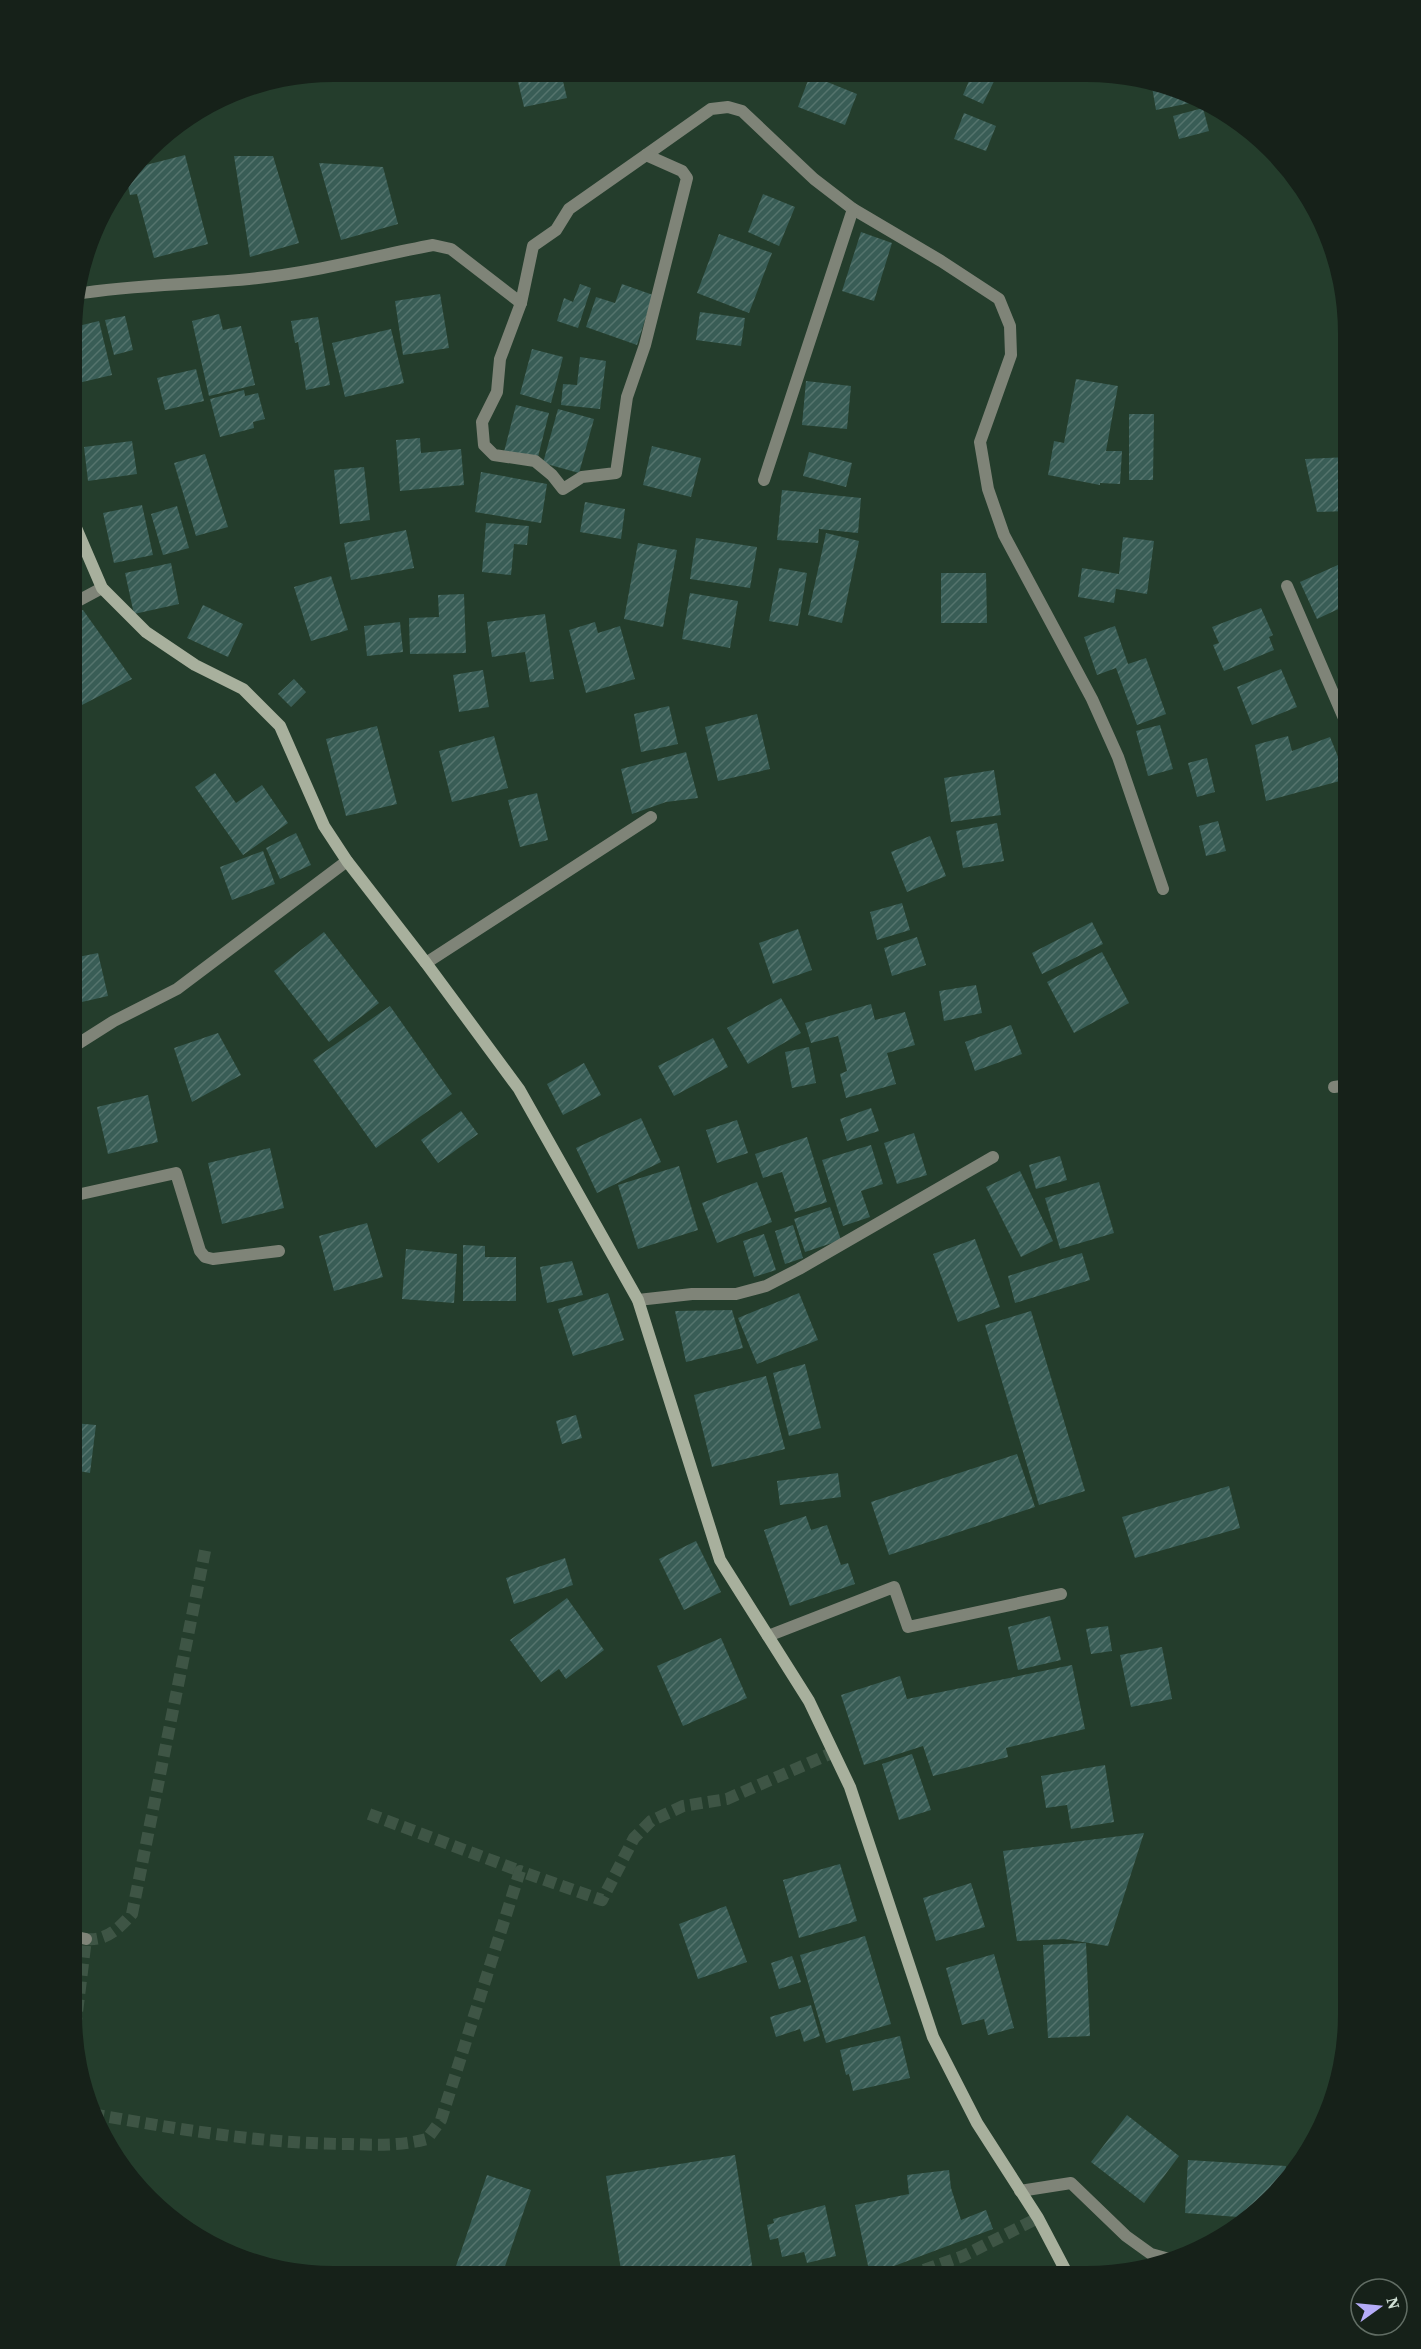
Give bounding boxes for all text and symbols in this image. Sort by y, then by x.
north arrow [1349,2277,1409,2337]
text: N [1381,2295,1406,2312]

